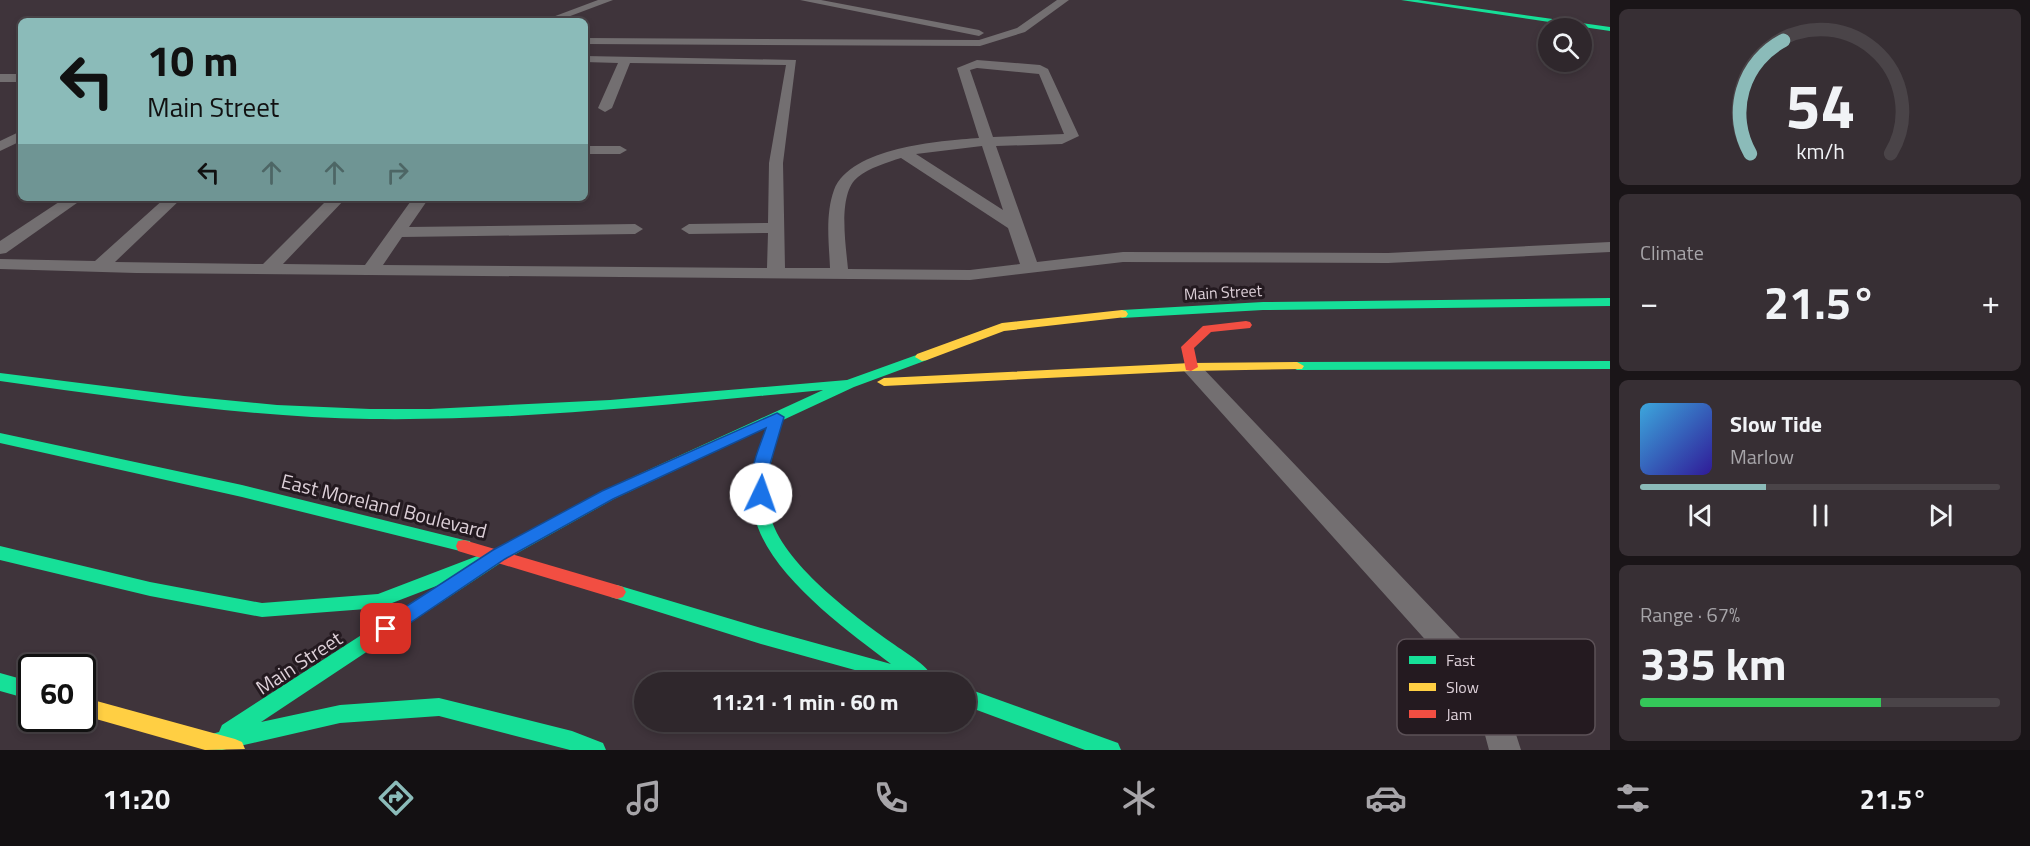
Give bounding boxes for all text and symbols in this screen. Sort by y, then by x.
map controls [1538,18,1592,72]
button: search [1538,18,1592,72]
text: 10 m [147,28,239,92]
icon: left [48,42,126,120]
text: 54 [1785,57,1855,152]
text: Main Street [147,86,279,127]
text: km/h [1796,136,1844,168]
icon: left [192,156,225,189]
icon: ahead [255,156,288,189]
icon: ahead [318,156,351,189]
icon: right [381,156,414,189]
text: Climate [1640,237,1704,268]
text: 21.5° [1764,268,1876,336]
text: − [1640,277,1658,327]
text: + [1982,277,2000,327]
street label: Main Street [1183,278,1263,306]
text: Slow Tide [1730,407,1822,441]
text: Marlow [1730,441,1794,472]
position arrow [729,462,793,526]
street label: East Moreland Boulevard [278,465,490,546]
icon: previous [1684,499,1717,532]
icon: pause [1804,499,1837,532]
icon: next [1924,499,1957,532]
text: Range · 67% [1640,599,1740,630]
pin [360,603,411,654]
icon: arrive [369,612,402,645]
street label: Main Street [249,623,348,702]
text: 335 km [1640,629,1786,697]
legend [1397,639,1595,735]
text: Fast [1446,648,1475,672]
speed limit sign: 60 [18,654,96,732]
text: Slow [1446,675,1479,699]
text: 11:21 · 1 min · 60 m [712,685,898,719]
text: Jam [1446,702,1472,726]
icon: directions [375,777,417,819]
icon: music [623,777,665,819]
icon: phone [870,777,912,819]
icon: climate [1118,777,1160,819]
icon: car [1365,777,1407,819]
icon: filters [1612,777,1654,819]
text: 11:20 [103,778,170,819]
text: 21.5° [1860,778,1927,819]

